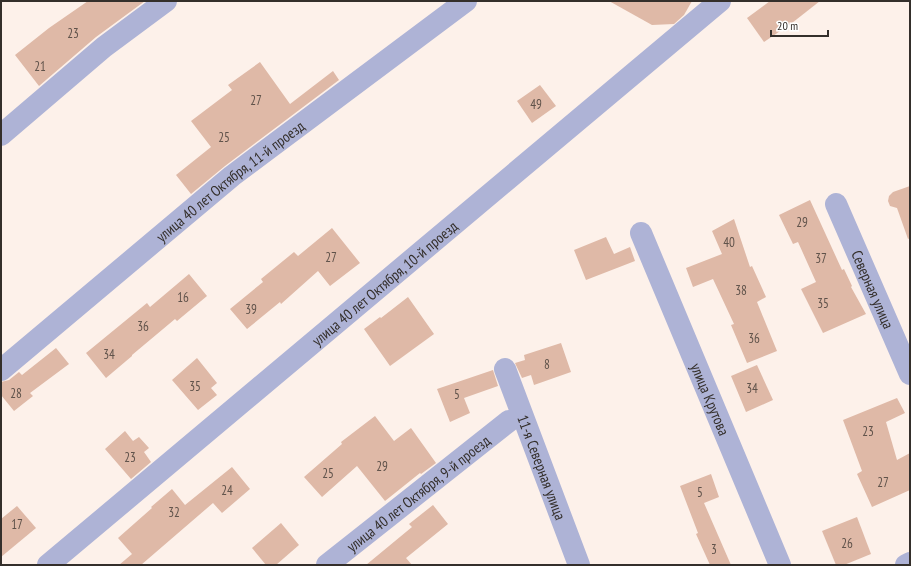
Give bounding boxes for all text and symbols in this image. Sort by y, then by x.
scale bar [771,12,828,38]
text: 20 m [777,18,798,33]
house number: 23 [67,25,79,42]
house number: 21 [34,58,46,75]
house number: 27 [250,92,262,109]
house number: 49 [530,96,542,113]
street label: улица 40 лет Октября, 11-й проезд [152,116,308,246]
house number: 25 [218,129,230,146]
house number: 29 [796,214,808,231]
street label: улица 40 лет Октября, 10-й проезд [308,216,461,349]
house number: 40 [723,234,735,251]
street label: Северная улица [848,247,899,331]
house number: 27 [325,249,337,266]
house number: 37 [815,250,827,267]
house number: 38 [735,282,747,299]
house number: 16 [177,289,189,306]
house number: 35 [817,295,829,312]
house number: 39 [245,301,257,318]
house number: 36 [137,318,149,335]
house number: 36 [748,330,760,347]
house number: 34 [103,346,115,363]
house number: 8 [544,356,550,373]
street label: улица Крутова [687,360,734,438]
house number: 35 [189,378,201,395]
house number: 34 [746,380,758,397]
house number: 28 [10,385,22,402]
house number: 5 [454,386,460,403]
street label: 11-я Северная улица [514,412,571,522]
house number: 23 [862,423,874,440]
street label: улица 40 лет Октября, 9-й проезд [342,430,494,556]
house number: 23 [124,449,136,466]
house number: 29 [376,458,388,475]
house number: 25 [322,465,334,482]
house number: 27 [877,474,889,491]
house number: 24 [221,482,233,499]
house number: 5 [697,484,703,501]
house number: 32 [168,504,180,521]
house number: 17 [11,516,23,533]
house number: 26 [841,535,853,552]
house number: 3 [711,541,717,558]

